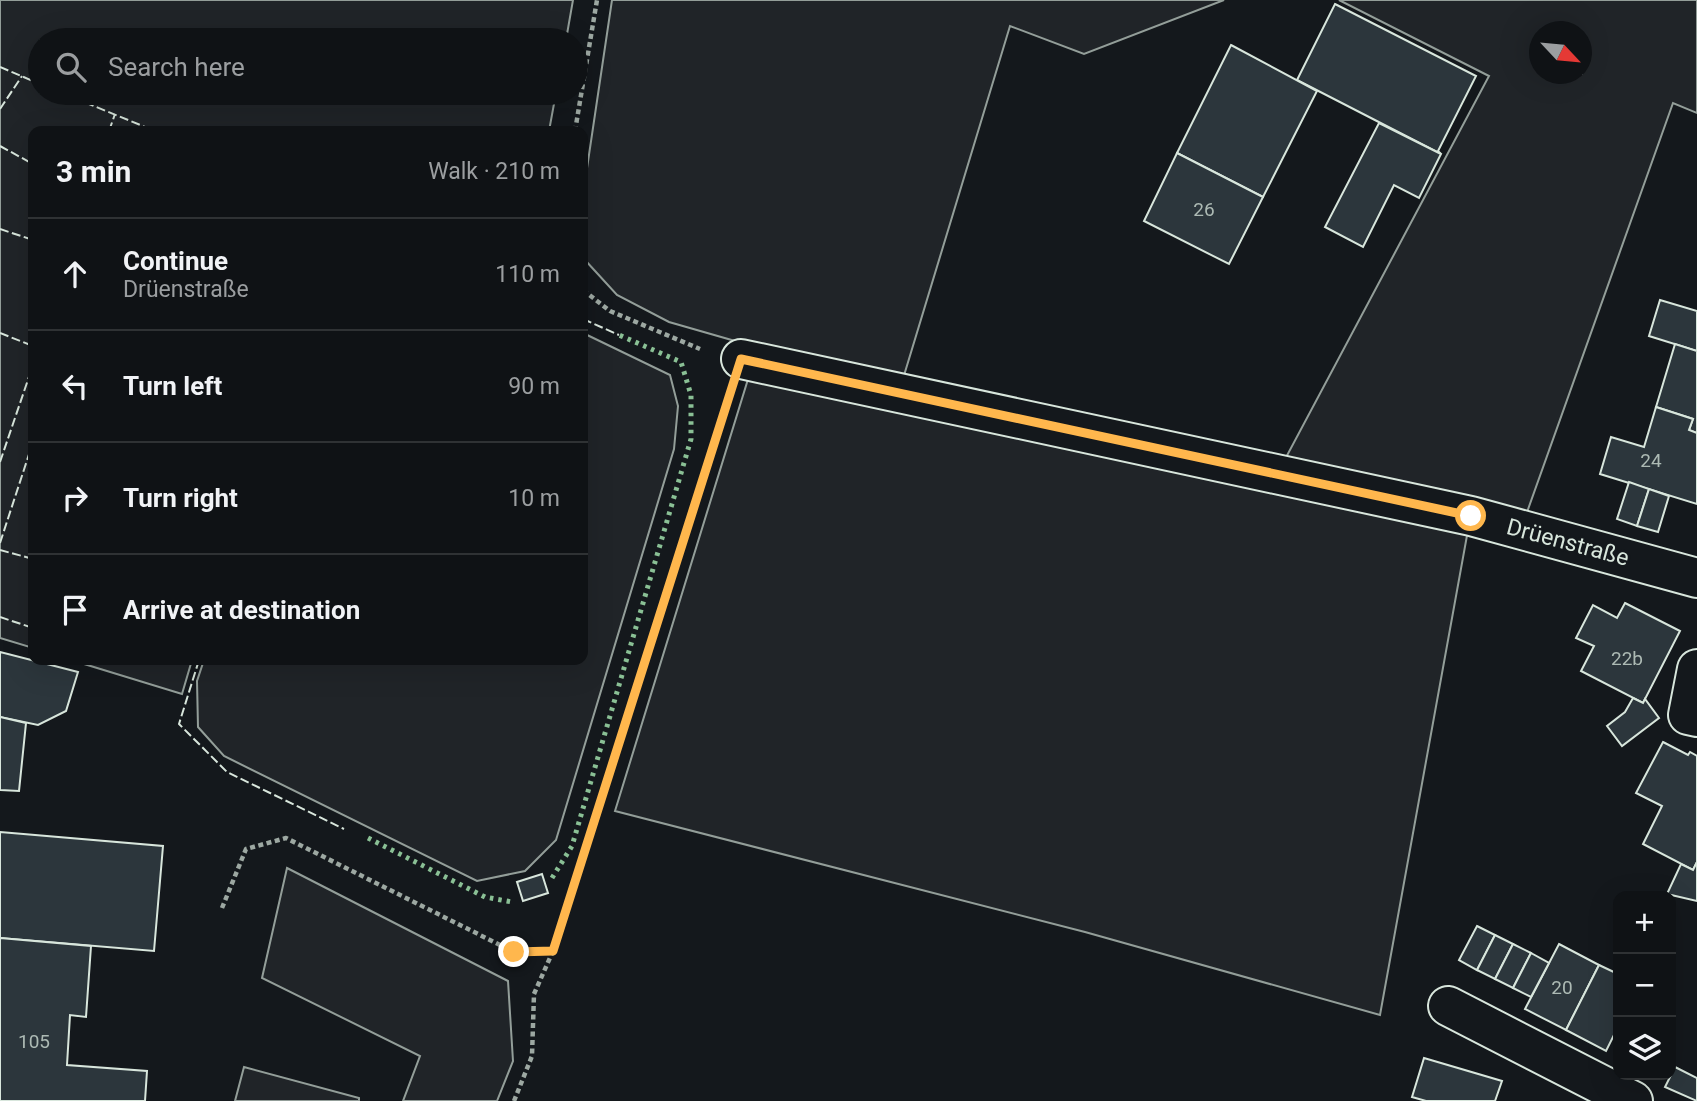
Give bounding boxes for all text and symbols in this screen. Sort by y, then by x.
north arrow [1529,21,1592,84]
search box [28,28,588,105]
icon: search [52,48,90,86]
text: Search here [108,52,245,82]
text: 3 min [56,154,131,189]
text: Walk · 210 m [428,158,560,185]
house number: 26 [1193,198,1215,221]
text: Continue [123,246,228,276]
icon: ahead [56,255,94,293]
text: 110 m [495,261,560,288]
text: Drüenstraße [123,276,249,303]
icon: left [56,367,94,405]
text: Turn left [123,371,222,401]
text: 90 m [508,373,560,400]
house number: 24 [1640,449,1662,472]
icon: right [56,479,94,517]
text: Turn right [123,483,238,513]
text: 10 m [508,485,560,512]
route start [1455,500,1486,531]
street label: Drüenstraße [1504,513,1632,572]
icon: arrive [56,591,94,629]
text: Arrive at destination [123,595,360,625]
house number: 22b [1611,647,1643,670]
map controls [1613,891,1676,1080]
button: + [1613,891,1676,954]
route end [498,936,529,967]
button: − [1613,954,1676,1017]
house number: 20 [1551,976,1573,999]
button: layers [1613,1017,1676,1080]
house number: 105 [18,1030,50,1053]

